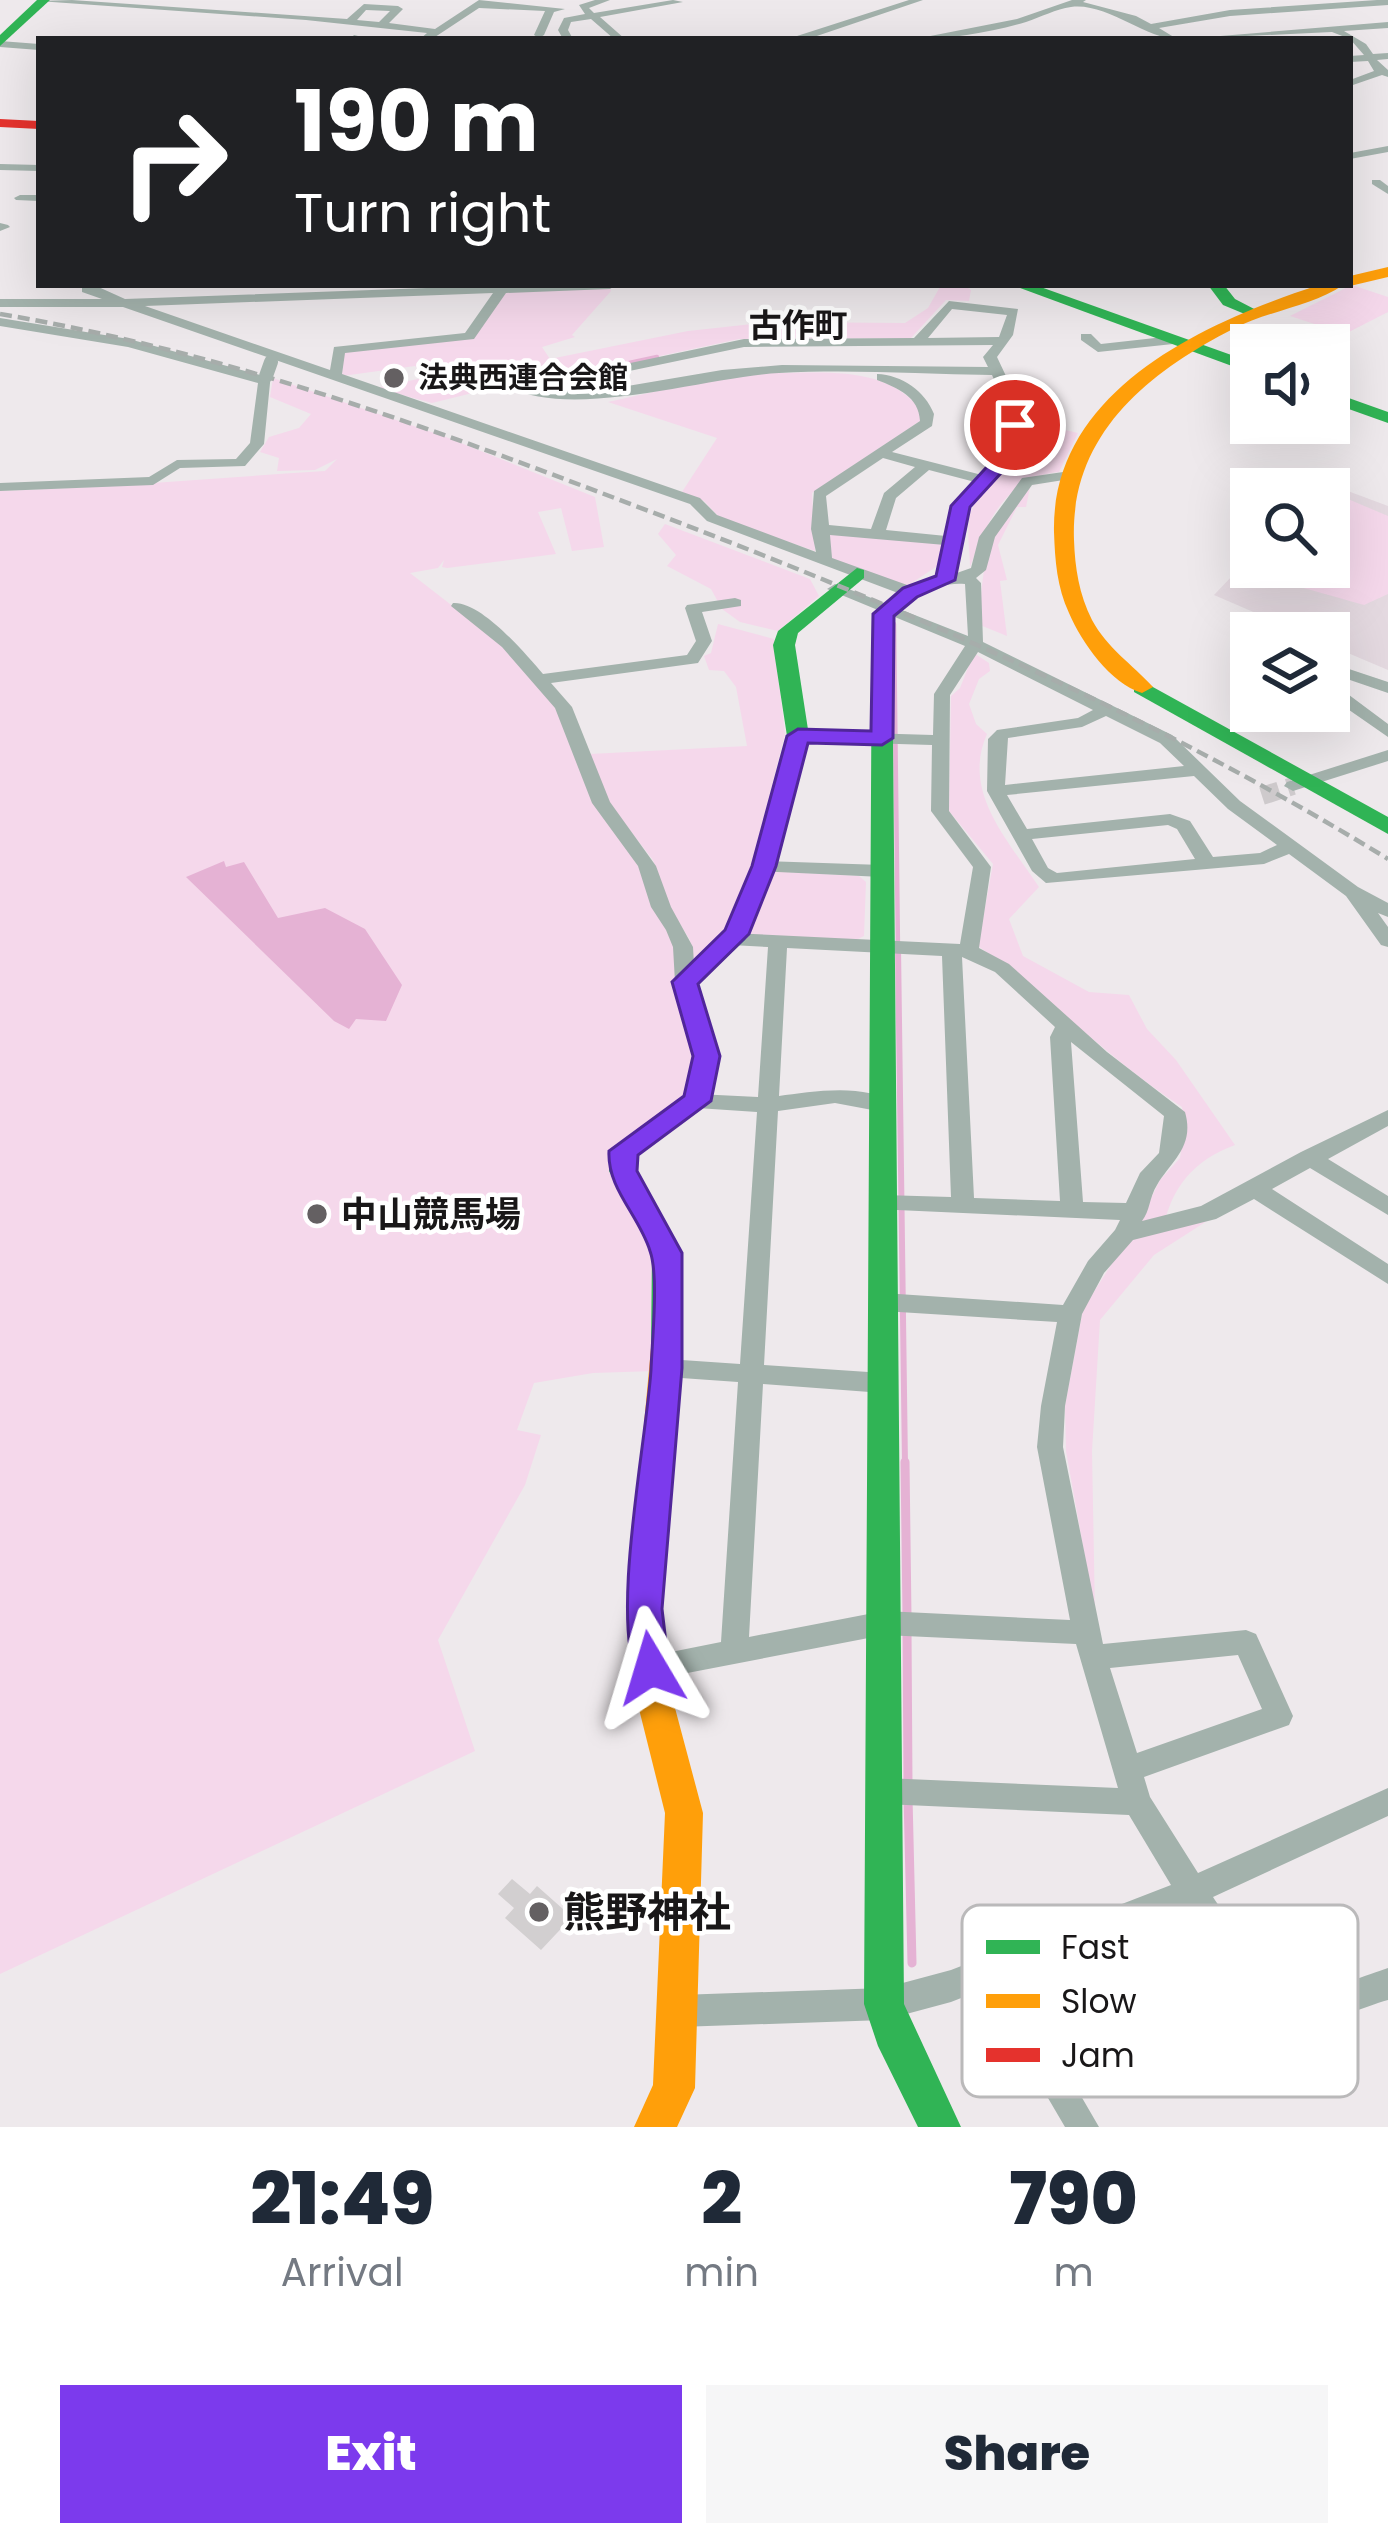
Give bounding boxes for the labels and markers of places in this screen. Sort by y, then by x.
place label: 法典西連合会館 [418,356,628,399]
marker: 法典西連合会館 [381,365,407,391]
pin [964,374,1066,476]
place label: 中山競馬場 [341,1189,521,1240]
marker: 中山競馬場 [304,1201,330,1227]
place label: 熊野神社 [563,1883,731,1942]
marker: 熊野神社 [526,1899,552,1925]

